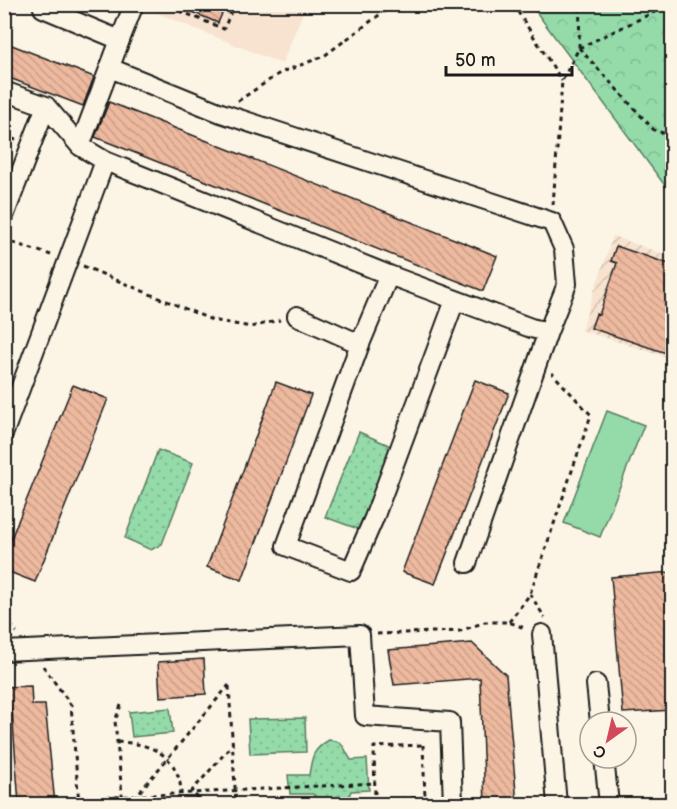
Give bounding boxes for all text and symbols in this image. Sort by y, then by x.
scale bar [446,39,572,77]
text: 50 m [455,50,496,71]
north arrow [578,710,638,770]
text: С [591,740,610,762]

